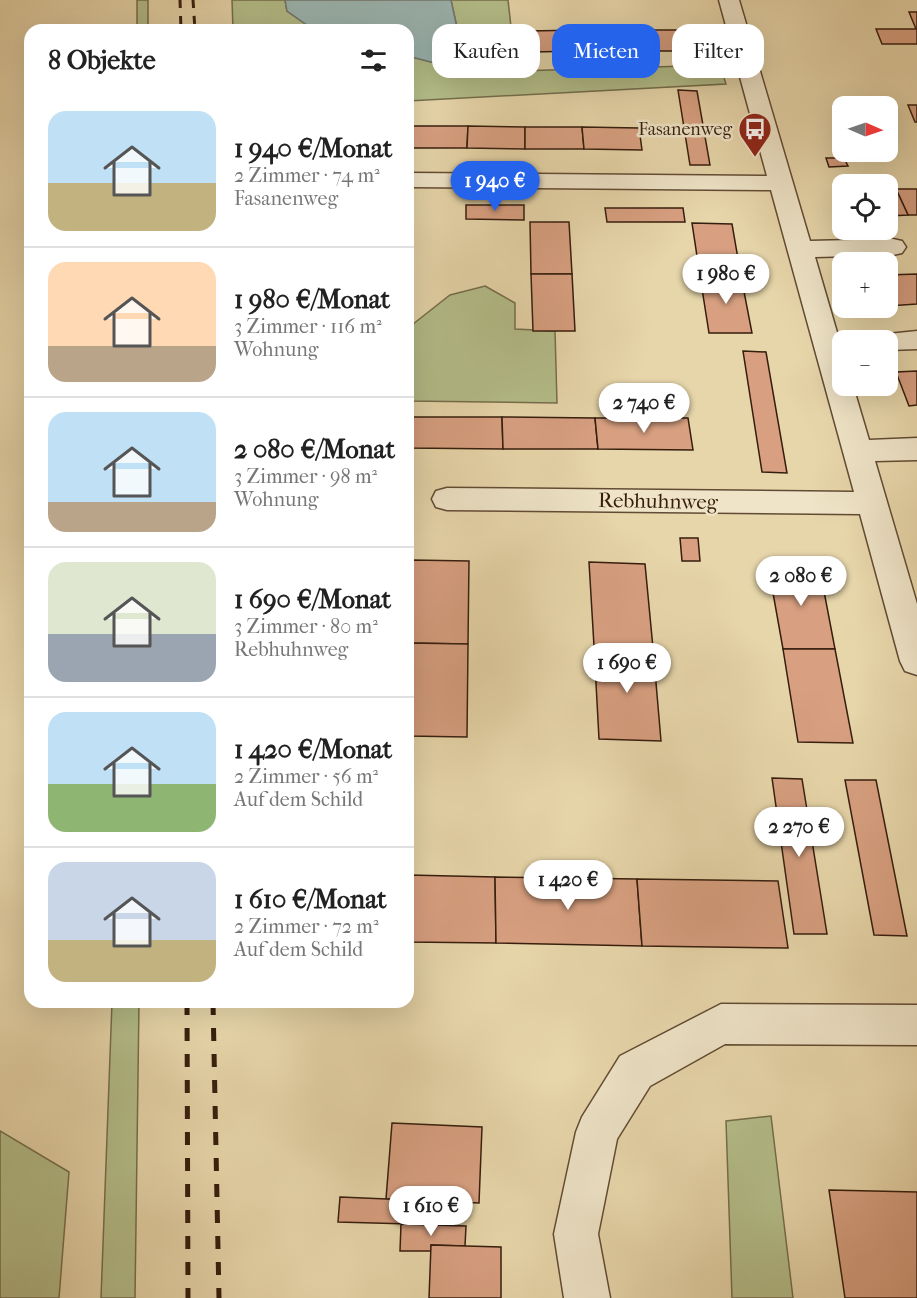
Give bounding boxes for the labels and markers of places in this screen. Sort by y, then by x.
bus stop icon: Fasanenweg [737,111,773,158]
place label: Fasanenweg [638,119,732,140]
pin: 1 940 € [440,161,550,212]
pin: 1 980 € [671,254,781,305]
pin: 2 740 € [589,383,699,434]
pin: 2 080 € [746,556,856,607]
pin: 1 690 € [572,643,682,694]
pin: 2 270 € [744,807,854,858]
pin: 1 420 € [513,860,623,911]
pin: 1 610 € [376,1186,486,1237]

